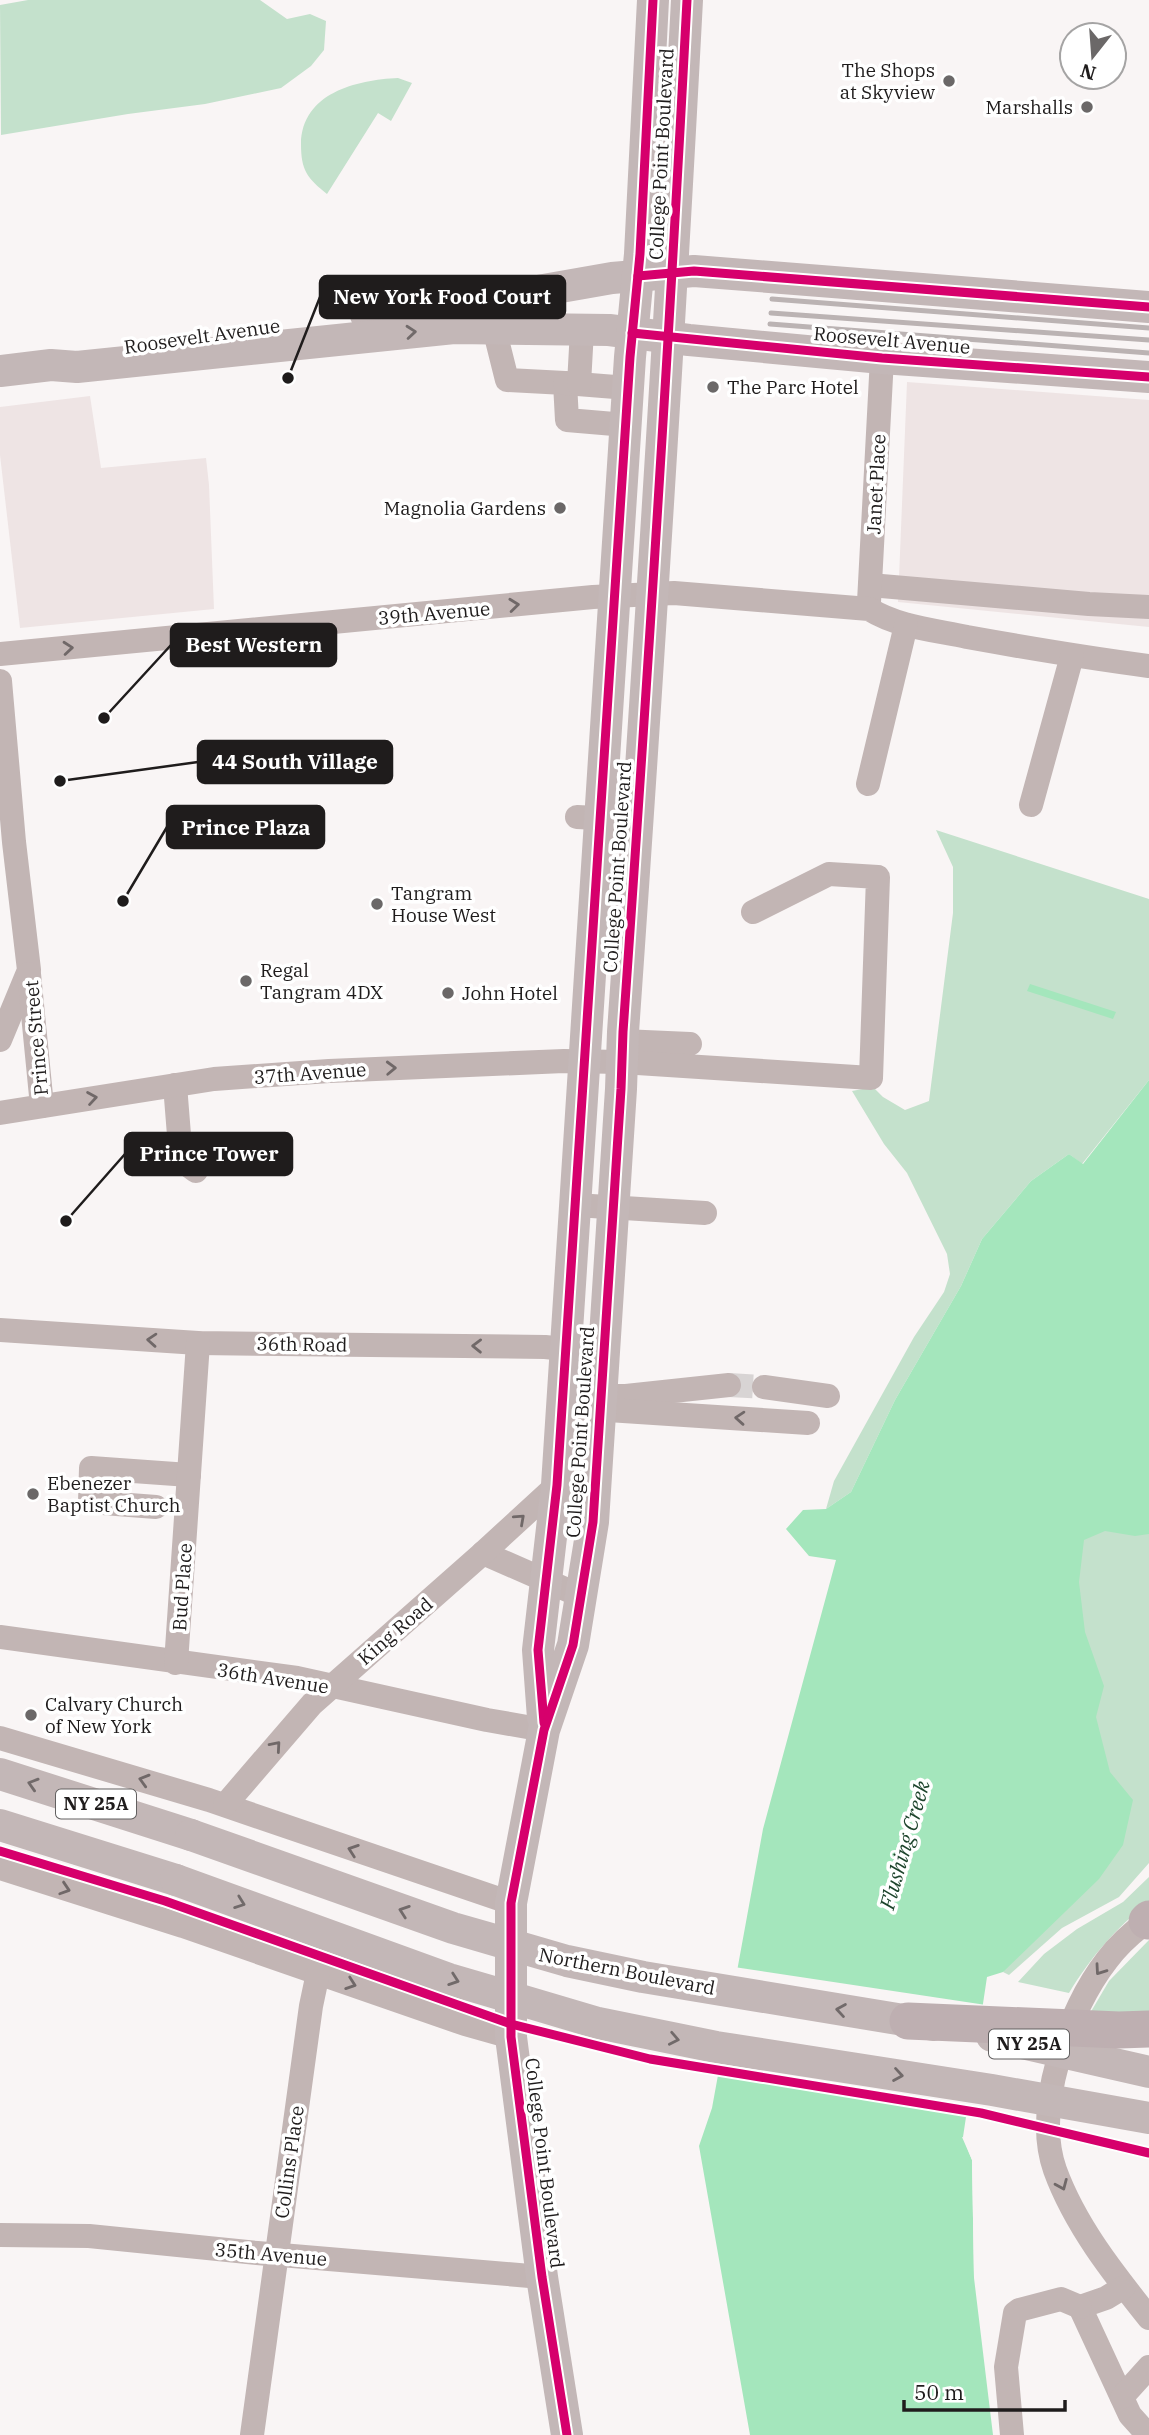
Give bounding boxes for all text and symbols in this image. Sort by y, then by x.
north arrow [1058,21,1128,91]
street label: College Point Boulevard [643,47,679,261]
place label: The Shops at Skyview [840,58,935,104]
text: N [1077,59,1099,86]
marker: The Shops at Skyview [941,73,957,89]
place label: Marshalls [985,95,1073,119]
marker: Marshalls [1079,99,1095,115]
callout: New York Food Court [320,276,565,318]
text: New York Food Court [333,282,551,310]
street label: Roosevelt Avenue [122,313,282,359]
street label: Roosevelt Avenue [813,321,971,359]
one-way arrow [406,325,417,340]
place label: The Parc Hotel [727,375,859,399]
marker: The Parc Hotel [705,379,721,395]
street label: Janet Place [861,433,891,535]
place label: Magnolia Gardens [384,496,546,520]
marker: Magnolia Gardens [552,500,568,516]
street label: 39th Avenue [377,596,491,630]
one-way arrow [509,598,520,613]
callout: Best Western [171,624,336,666]
text: Best Western [186,630,323,658]
one-way arrow [63,641,74,656]
callout: 44 South Village [198,741,392,783]
text: 44 South Village [212,747,378,775]
street label: College Point Boulevard [598,760,636,974]
callout: Prince Plaza [167,806,324,848]
text: Prince Plaza [181,813,311,841]
place label: Tangram House West [391,881,496,927]
marker: Tangram House West [369,896,385,912]
place label: Regal Tangram 4DX [260,958,383,1004]
marker: Regal Tangram 4DX [238,973,254,989]
street label: Prince Street [19,979,53,1097]
place label: John Hotel [462,981,558,1005]
marker: John Hotel [440,985,456,1001]
street label: 37th Avenue [253,1057,367,1089]
one-way arrow [386,1061,397,1076]
one-way arrow [86,1091,98,1106]
callout: Prince Tower [125,1133,292,1175]
text: Prince Tower [140,1139,279,1167]
street label: College Point Boulevard [561,1325,599,1539]
street label: 36th Road [256,1331,348,1357]
one-way arrow [146,1333,157,1348]
one-way arrow [471,1338,482,1354]
one-way arrow [734,1411,745,1426]
place label: Ebenezer Baptist Church [47,1471,181,1517]
marker: Ebenezer Baptist Church [25,1486,41,1502]
one-way arrow [512,1514,525,1527]
street label: Bud Place [167,1542,197,1632]
street label: King Road [353,1592,437,1670]
street label: 36th Avenue [216,1657,330,1699]
place label: Calvary Church of New York [45,1692,183,1738]
marker: Calvary Church of New York [23,1707,39,1723]
one-way arrow [268,1742,280,1755]
one-way arrow [138,1774,150,1789]
water label: Flushing Creek [872,1776,936,1913]
one-way arrow [27,1778,39,1793]
road number: NY 25A [56,1790,136,1818]
one-way arrow [348,1844,360,1858]
one-way arrow [58,1881,71,1895]
one-way arrow [234,1895,246,1909]
one-way arrow [399,1905,411,1919]
street label: Northern Boulevard [537,1942,717,2000]
one-way arrow [1096,1962,1108,1975]
one-way arrow [448,1972,460,1986]
one-way arrow [344,1976,356,1990]
one-way arrow [835,2003,846,2018]
road number: NY 25A [989,2030,1069,2058]
one-way arrow [668,2031,680,2046]
street label: College Point Boulevard [520,2056,570,2270]
one-way arrow [892,2067,904,2082]
street label: Collins Place [269,2104,309,2220]
one-way arrow [1054,2178,1068,2191]
street label: 35th Avenue [214,2237,328,2271]
scale bar [904,2368,1065,2412]
text: 50 m [914,2378,964,2406]

